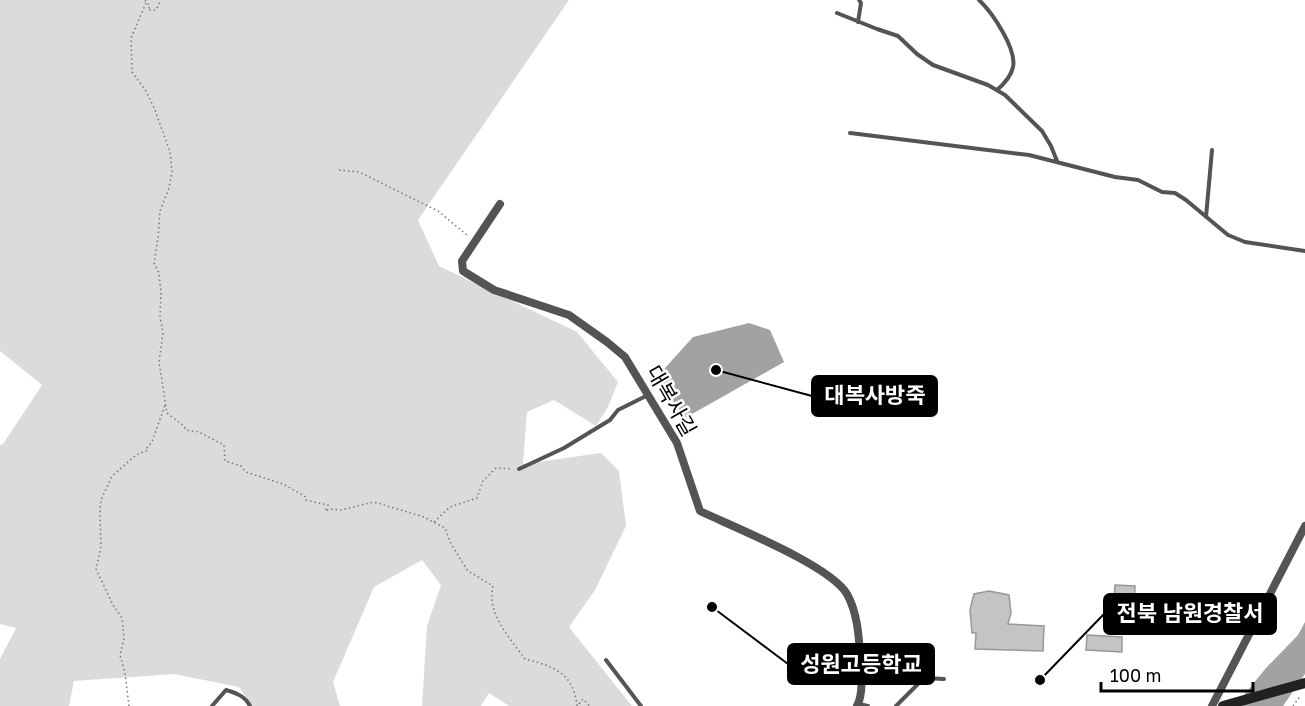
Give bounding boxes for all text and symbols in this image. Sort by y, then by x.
street label: 대복사길 [641,361,702,440]
callout: 대복사방죽 [812,376,937,416]
text: 대복사방죽 [824,381,926,408]
callout: 전북 남원경찰서 [1104,594,1276,634]
text: 전북 남원경찰서 [1116,599,1264,626]
callout: 성원고등학교 [788,644,934,684]
text: 성원고등학교 [800,650,922,677]
scale bar [1101,655,1252,693]
text: 100 m [1110,664,1161,686]

